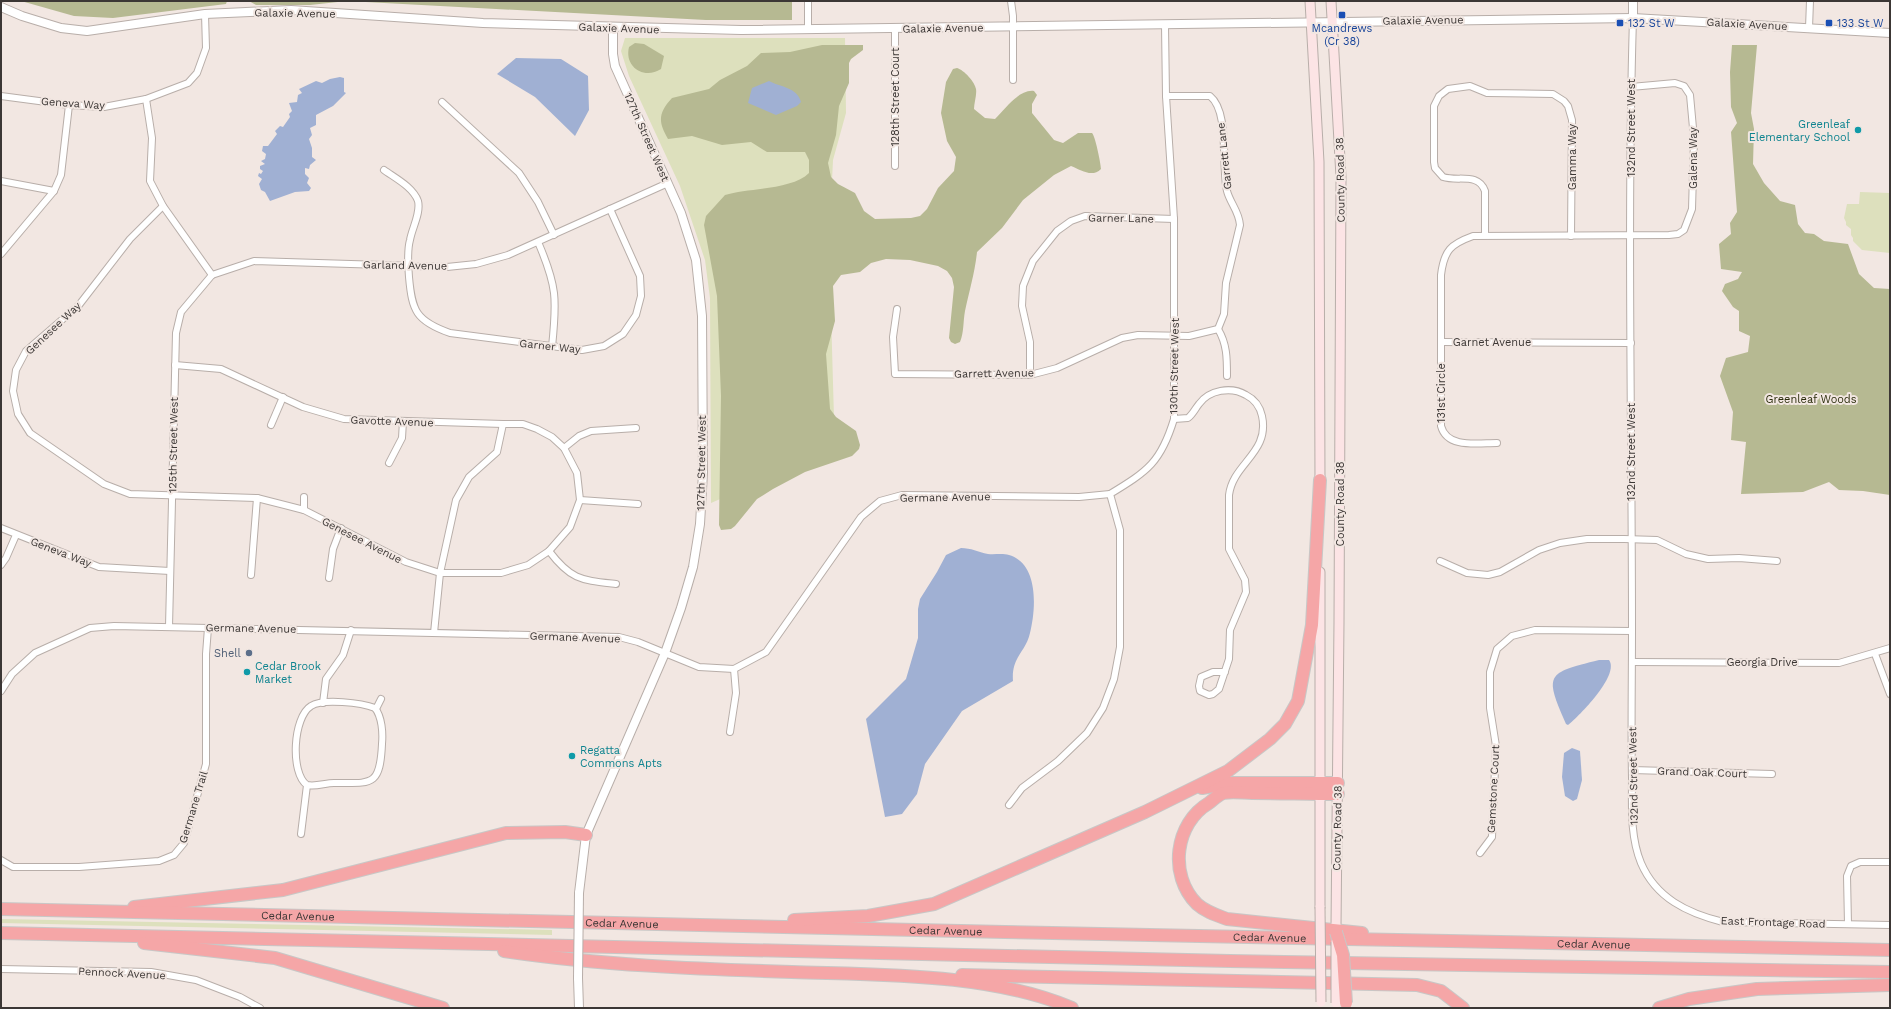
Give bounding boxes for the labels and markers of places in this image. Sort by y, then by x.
marker: Mcandrews (Cr 38) [1337,10,1347,20]
place label: 132 St W [1628,17,1675,30]
place label: 133 St W [1837,17,1884,30]
marker: 132 St W [1615,18,1625,28]
marker: 133 St W [1824,18,1834,28]
place label: Mcandrews (Cr 38) [1312,22,1373,48]
place label: Greenleaf Elementary School [1749,118,1851,144]
marker: Greenleaf Elementary School [1853,125,1863,135]
place label: Shell [214,647,242,660]
marker: Shell [244,648,254,658]
place label: Cedar Brook Market [255,660,321,686]
marker: Cedar Brook Market [242,667,252,677]
place label: Regatta Commons Apts [580,744,662,770]
marker: Regatta Commons Apts [567,751,577,761]

